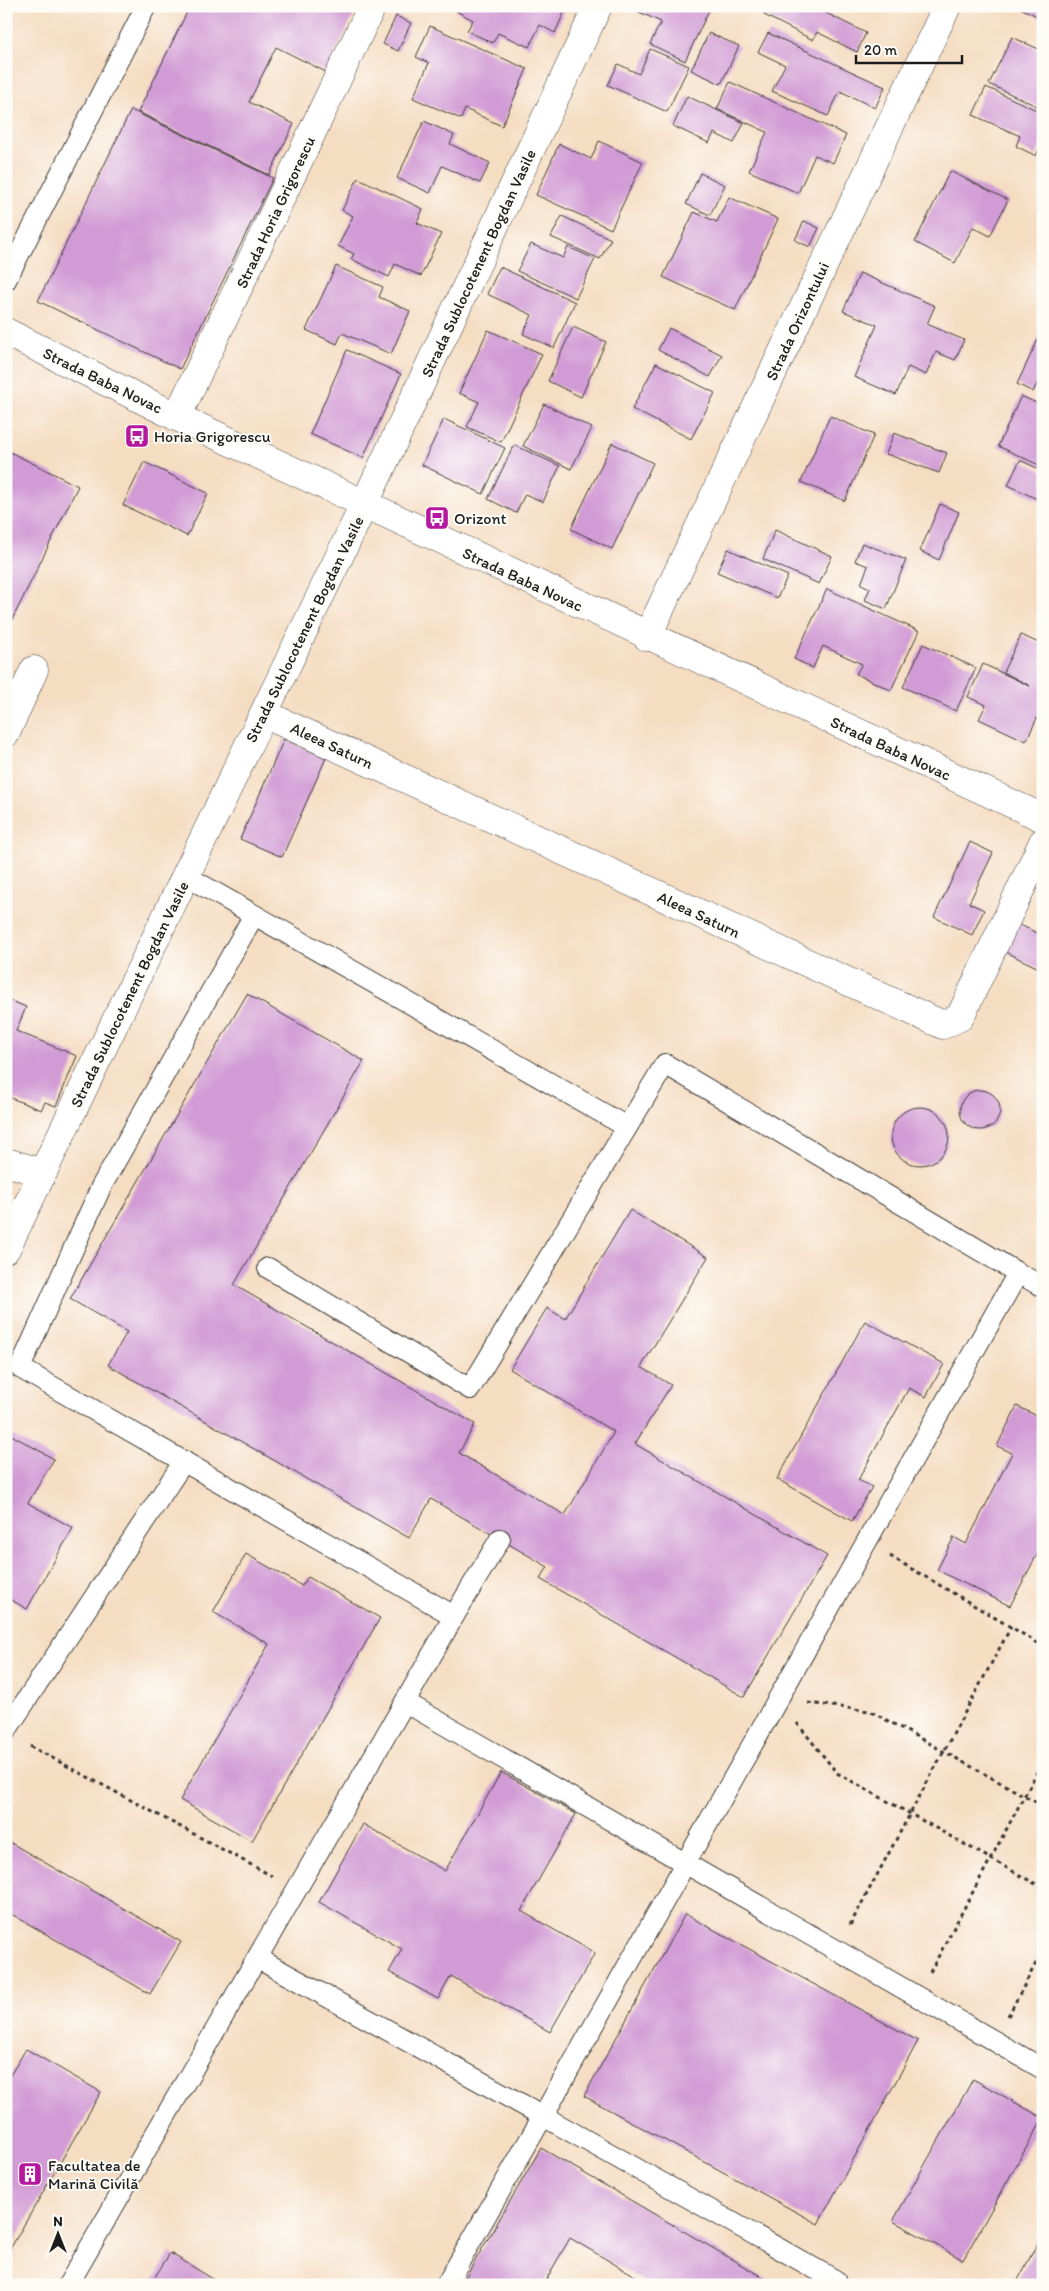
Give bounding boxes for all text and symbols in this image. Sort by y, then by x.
scale bar [856,32,963,64]
text: 20 m [864,41,898,59]
street label: Strada Horia Grigorescu [232,133,319,291]
street label: Strada Sublocotenent Bogdan Vasile [417,146,540,380]
street label: Strada Orizontului [762,259,833,383]
street label: Strada Baba Novac [40,343,166,418]
bus stop icon: Horia Grigorescu [124,423,150,449]
place label: Horia Grigorescu [154,427,271,446]
bus stop icon: Orizont [424,505,450,531]
place label: Orizont [454,509,507,528]
street label: Strada Sublocotenent Bogdan Vasile [241,513,368,746]
street label: Strada Baba Novac [460,543,586,616]
street label: Strada Baba Novac [828,712,954,785]
street label: Aleea Saturn [287,718,376,773]
street label: Strada Sublocotenent Bogdan Vasile [66,878,193,1111]
street label: Aleea Saturn [654,887,743,942]
place label: Facultatea de Marină Civilă [48,2156,141,2193]
building icon: Facultatea de Marină Civilă [17,2161,43,2187]
north arrow [32,2208,82,2258]
text: N [53,2213,63,2230]

